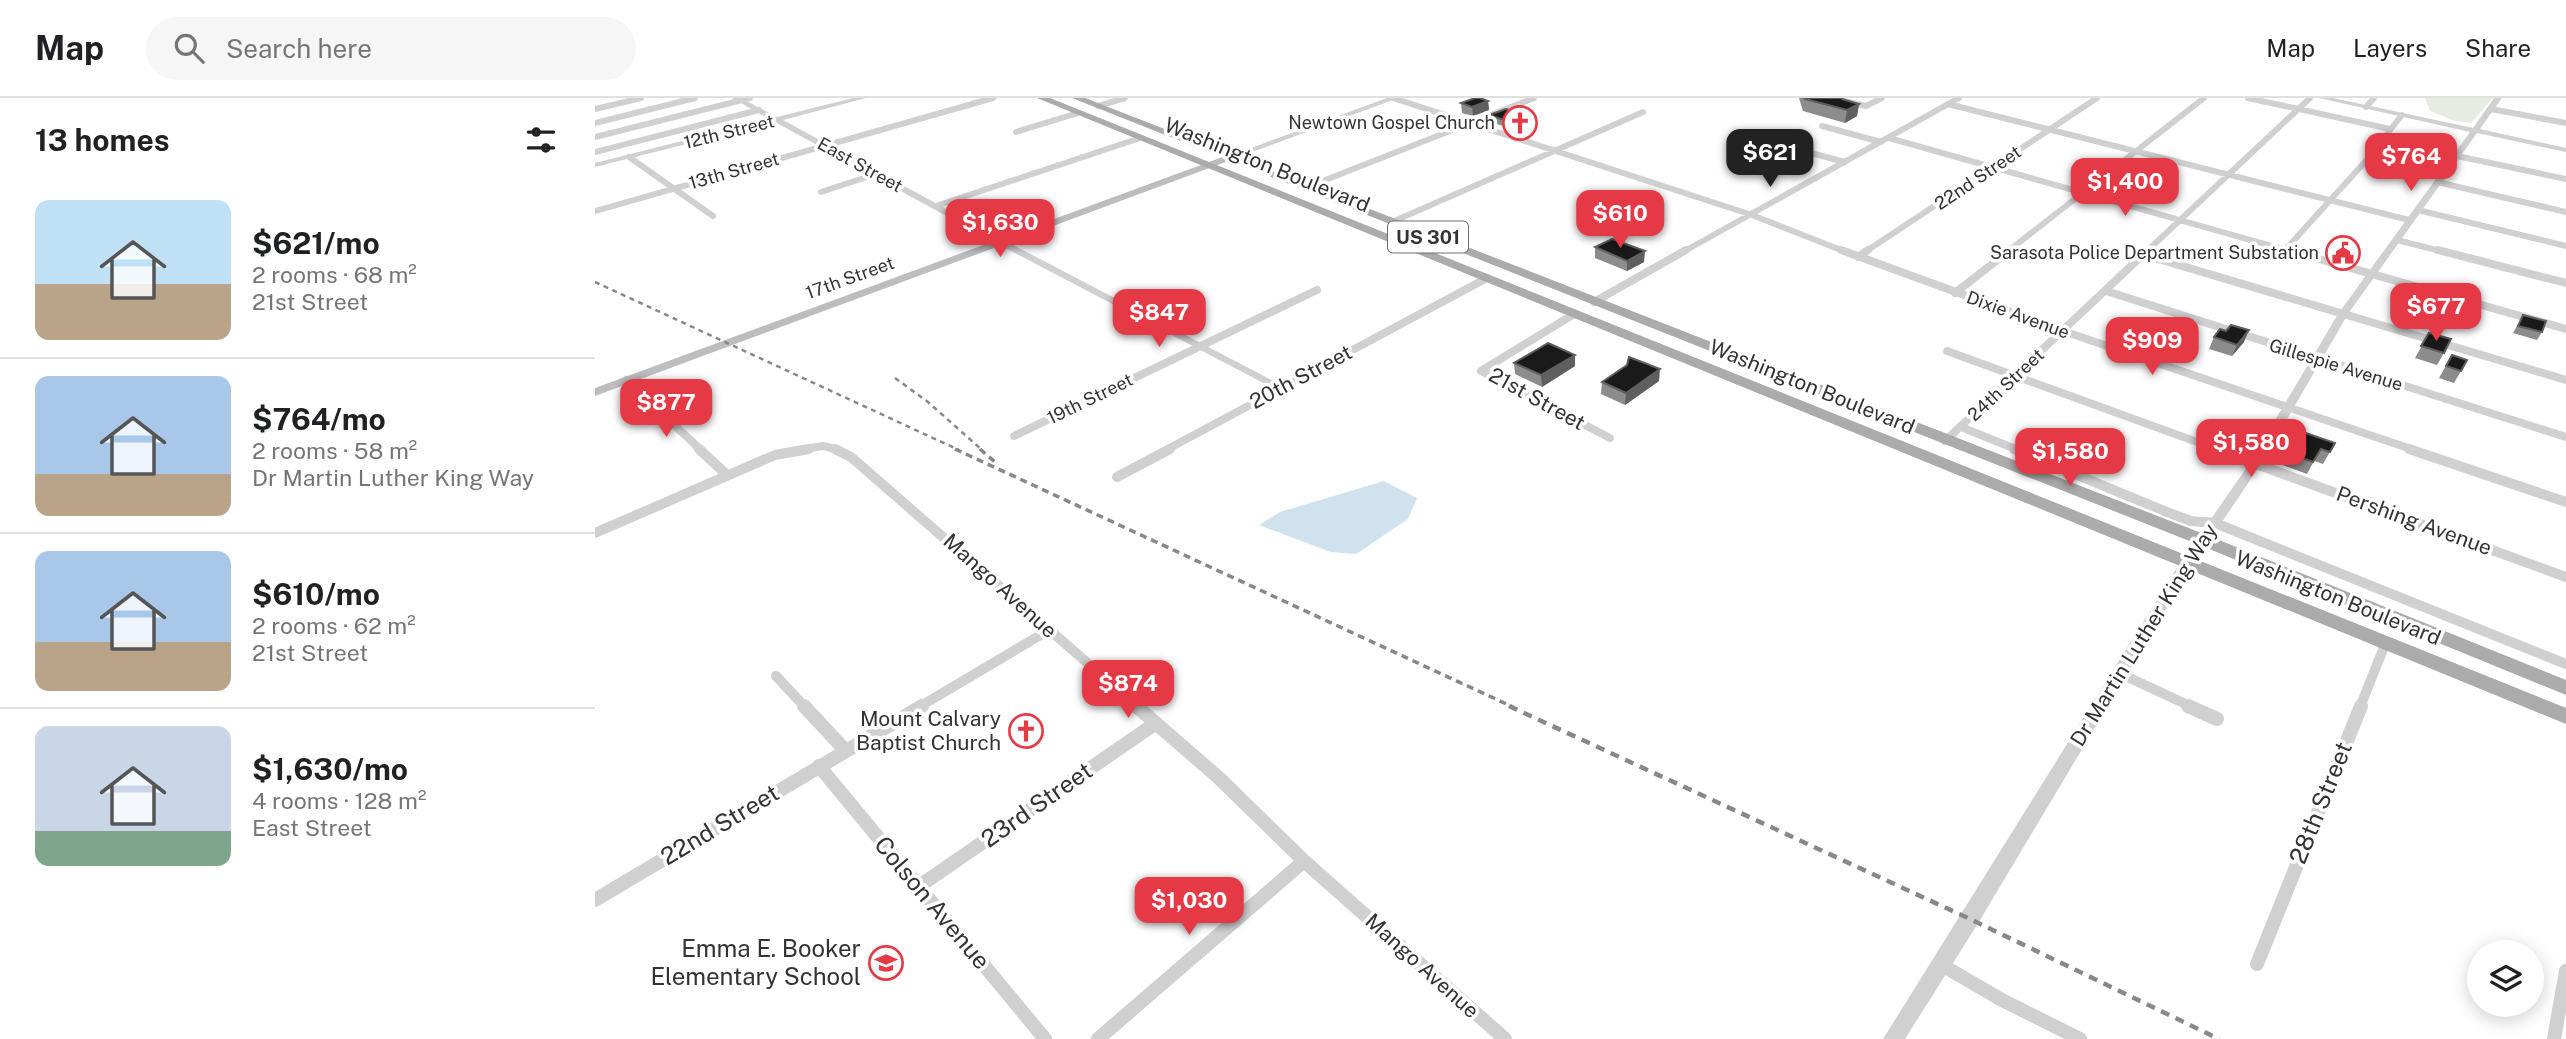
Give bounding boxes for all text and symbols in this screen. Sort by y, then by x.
search box [146,17,636,80]
text: Map [35,29,104,67]
icon: search [170,29,208,67]
text: Search here [226,33,372,64]
text: Map [2266,34,2315,62]
text: Layers [2353,34,2427,62]
text: Share [2465,34,2531,62]
church icon: Newtown Gospel Church [1501,104,1539,142]
street label: 12th Street [682,110,776,153]
street label: Washington Boulevard [1161,112,1374,217]
place label: Newtown Gospel Church [1288,112,1495,133]
icon: filters [522,121,560,159]
text: 13 homes [35,122,170,158]
pin: $621 [1729,130,1811,189]
street label: East Street [814,133,906,196]
pin: $764 [2370,134,2452,193]
text: $621 [1742,138,1798,165]
street label: 22nd Street [1931,141,2025,214]
text: $764 [2381,142,2441,169]
street label: 13th Street [686,148,781,193]
pin: $1,400 [2068,158,2182,218]
text: $1,400 [2087,167,2163,194]
pin: $610 [1579,190,1661,250]
text: $610 [1592,199,1648,226]
pin: $1,630 [943,200,1057,259]
text: $1,630 [961,208,1039,235]
road number: US 301 [1388,222,1468,252]
text: $621/mo [252,225,380,261]
icon: home [91,228,175,312]
public building icon: Sarasota Police Department Substation [2324,234,2362,272]
place label: Sarasota Police Department Substation [1990,242,2319,263]
street label: 17th Street [803,252,897,303]
text: 2 rooms · 68 m² [252,261,417,288]
pin: $677 [2395,284,2477,343]
street label: Dixie Avenue [1964,286,2072,343]
text: 21st Street [252,288,368,315]
pin: $847 [1118,289,1200,349]
text: $677 [2406,292,2466,319]
text: $847 [1129,298,1189,325]
pin: $909 [2111,317,2193,377]
text: $909 [2122,326,2182,353]
street label: Washington Boulevard [1706,334,1919,439]
street label: Gillespie Avenue [2267,334,2406,395]
street label: 20th Street [1245,339,1356,414]
street label: 24th Street [1963,344,2048,425]
street label: 21st Street [1485,362,1590,435]
street label: 19th Street [1043,369,1136,428]
pin: $877 [625,380,707,439]
text: $877 [636,388,696,415]
text: $764/mo [252,401,386,437]
icon: home [91,404,175,488]
pin: $1,580 [2194,420,2308,479]
pin: $1,580 [2013,428,2127,488]
text: $1,580 [2212,428,2290,455]
text: 2 rooms · 58 m² [252,437,417,464]
text: $1,580 [2031,437,2109,464]
text: Dr Martin Luther King Way [252,464,534,491]
street label: Pershing Avenue [2333,481,2495,560]
street label: Dr Martin Luther King Way [2065,519,2222,751]
street label: Mango Avenue [938,528,1062,643]
street label: Washington Boulevard [2232,545,2445,650]
text: $610/mo [252,576,380,612]
icon: home [91,579,175,663]
text: 2 rooms · 62 m² [252,612,416,639]
text: 21st Street [252,639,368,666]
pin: $874 [1087,660,1169,720]
text: $874 [1098,669,1158,696]
place label: Mount Calvary Baptist Church [856,706,1001,755]
church icon: Mount Calvary Baptist Church [1007,712,1045,750]
street label: 28th Street [2283,738,2357,868]
text: $1,630/mo [252,751,408,787]
icon: home [91,754,175,838]
street label: 23rd Street [976,756,1097,853]
street label: 22nd Street [655,778,784,870]
text: 4 rooms · 128 m² [252,787,426,814]
text: East Street [252,814,372,841]
street label: Colson Avenue [869,830,996,974]
pin: $1,030 [1132,878,1246,937]
text: $1,030 [1151,886,1227,913]
street label: Mango Avenue [1360,908,1484,1023]
place label: Emma E. Booker Elementary School [650,934,861,990]
map controls [2467,940,2544,1017]
button: layers [2467,940,2544,1017]
school or university icon: Emma E. Booker Elementary School [867,944,905,982]

